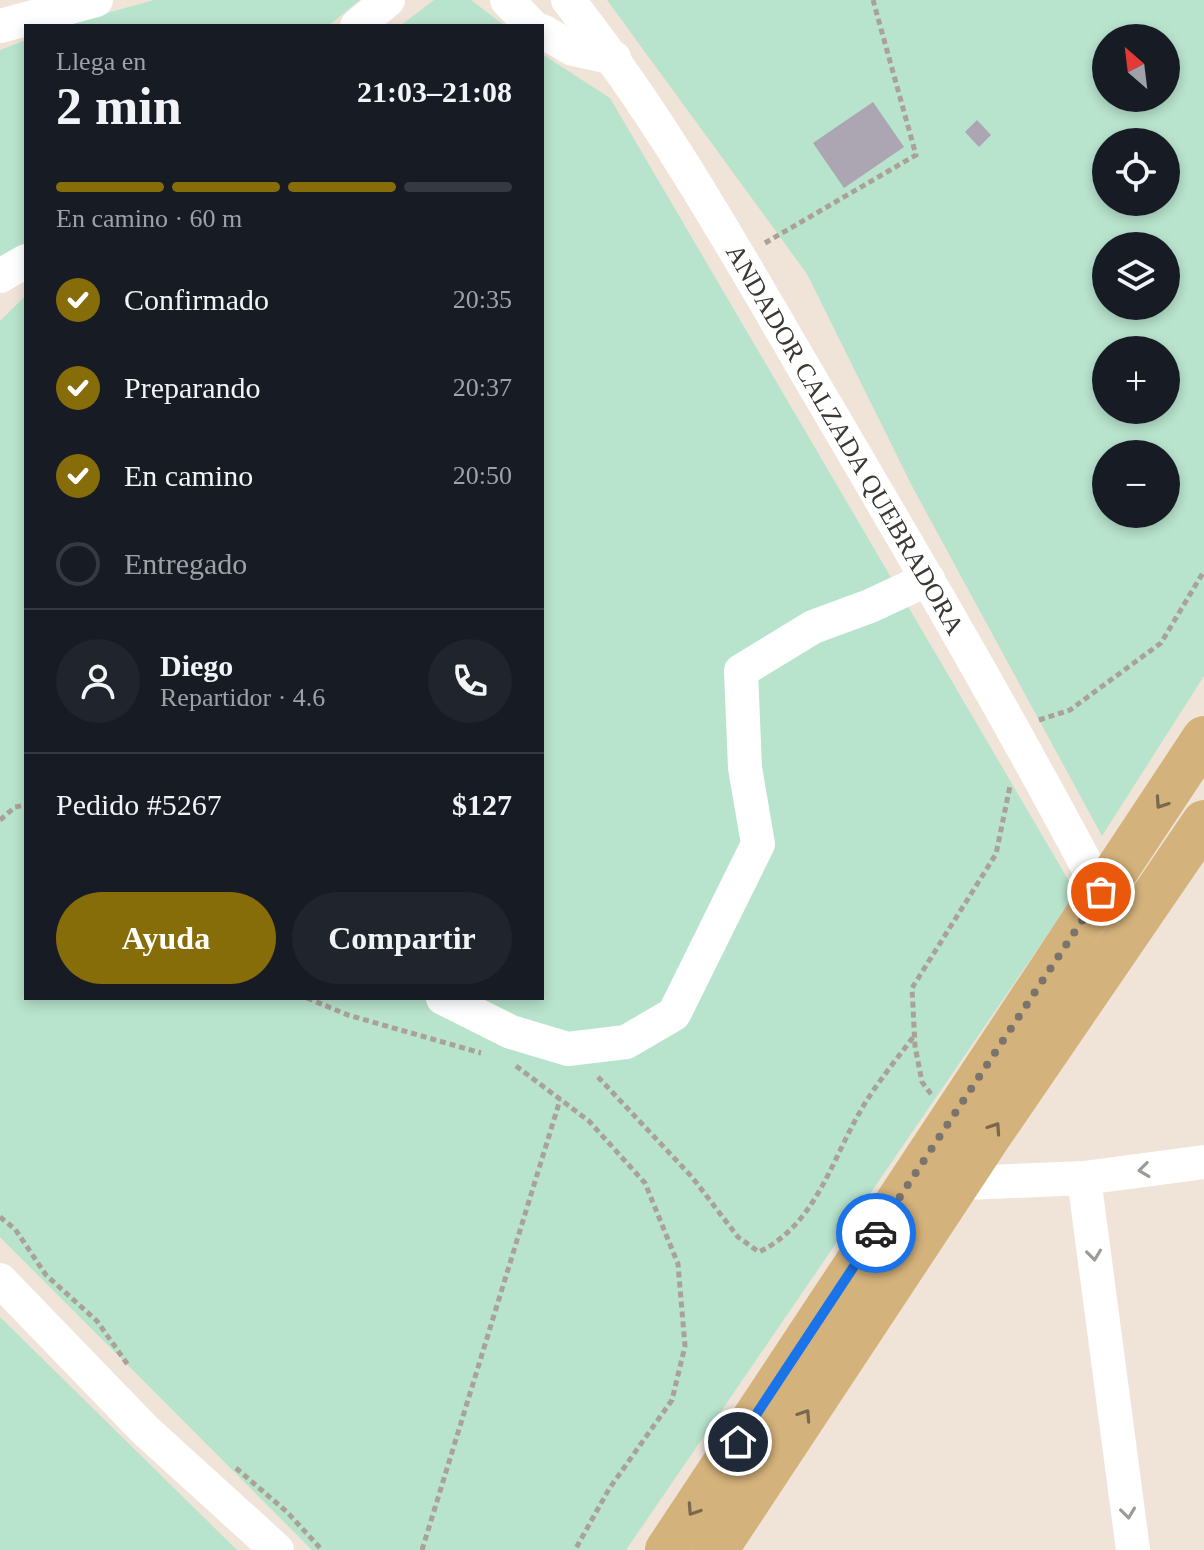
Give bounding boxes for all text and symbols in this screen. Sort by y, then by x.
north arrow [1092,24,1180,112]
map controls [1092,24,1180,528]
text: Llega en [56,47,146,76]
text: 21:03–21:08 [357,75,512,108]
text: 2 min [56,78,182,135]
button: locate [1092,128,1180,216]
text: En camino · 60 m [56,204,242,233]
button: layers [1092,232,1180,320]
street label: ANDADOR CALZADA QUEBRADORA [720,239,970,640]
icon: check [56,278,100,322]
text: Confirmado [124,283,269,316]
text: 20:35 [453,285,512,314]
button: + [1092,336,1180,424]
icon: check [56,366,100,410]
text: Preparando [124,371,261,404]
text: 20:37 [453,373,512,402]
button: − [1092,440,1180,528]
icon: check [56,454,100,498]
text: En camino [124,459,253,492]
text: 20:50 [453,461,512,490]
text: Entregado [124,547,247,580]
button: person [56,639,140,723]
button: phone [428,639,512,723]
text: Diego [160,649,233,682]
text: Repartidor · 4.6 [160,683,325,712]
text: Pedido #5267 [56,788,222,821]
text: $127 [452,788,512,821]
one-way arrow [1156,794,1171,808]
pin [1067,858,1135,926]
icon: bag [1079,870,1123,914]
button: Ayuda [56,892,276,984]
button: Compartir [292,892,512,984]
one-way arrow [985,1122,1000,1136]
one-way arrow [1137,1161,1151,1178]
courier [836,1193,916,1273]
icon: car [854,1211,898,1255]
one-way arrow [1085,1248,1102,1262]
pin [704,1408,772,1476]
one-way arrow [795,1409,810,1424]
icon: home [716,1420,760,1464]
one-way arrow [688,1501,703,1515]
one-way arrow [1119,1506,1136,1520]

